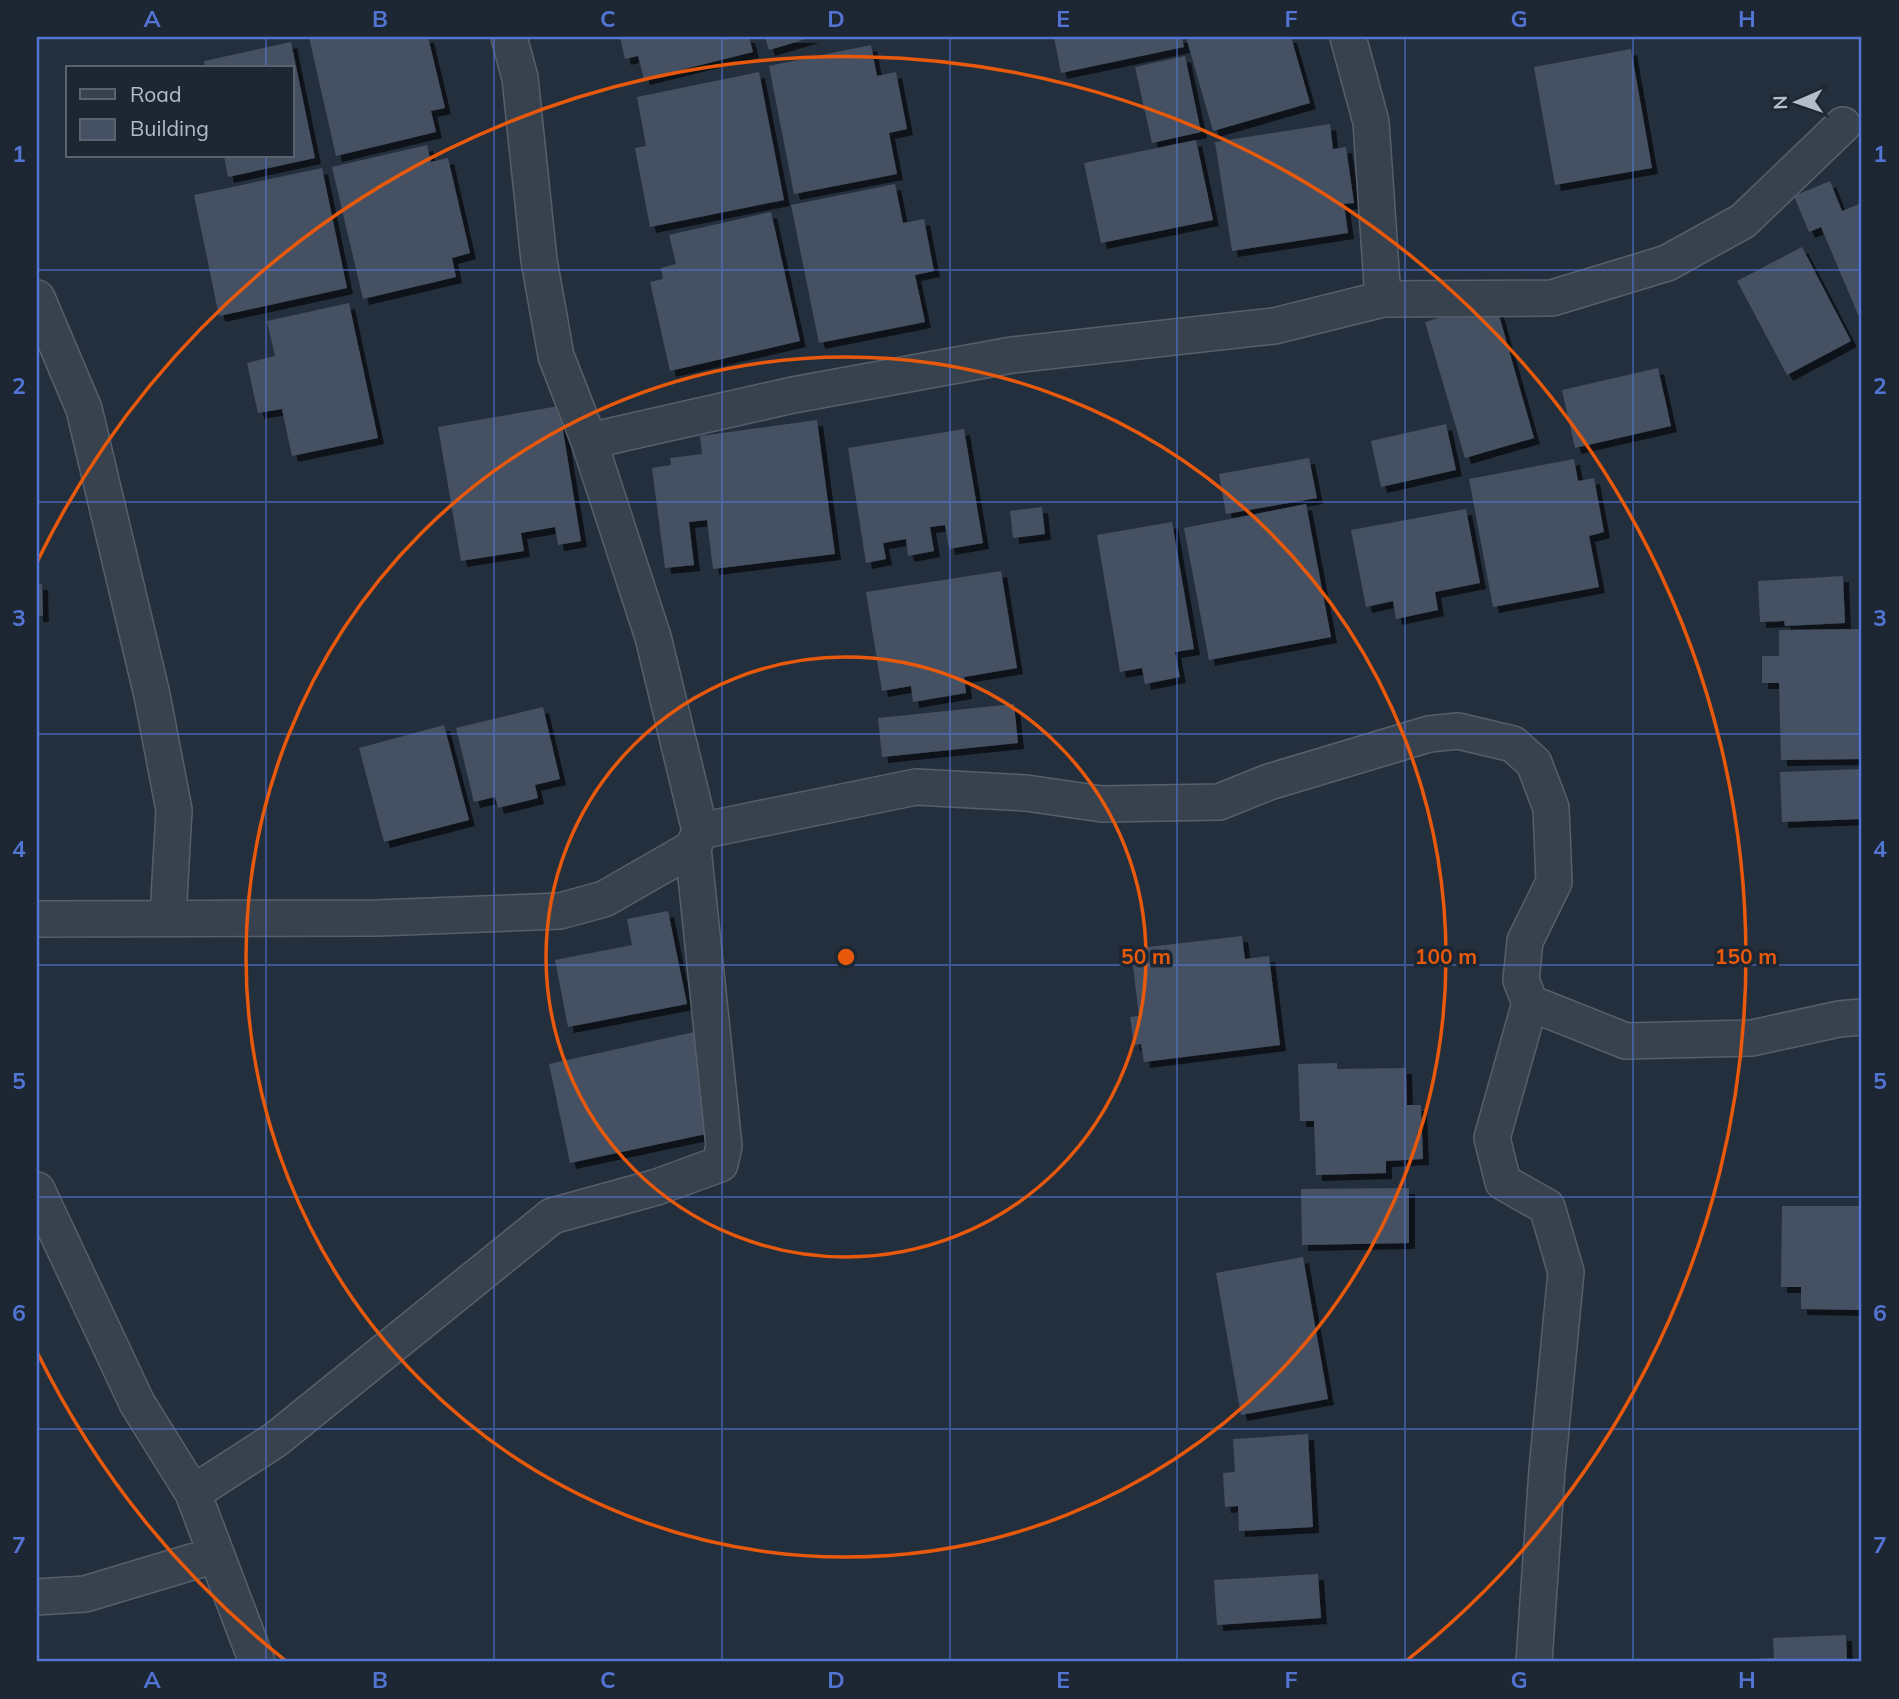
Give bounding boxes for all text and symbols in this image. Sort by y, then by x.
text: A [143,4,161,33]
text: B [372,4,388,33]
text: C [600,4,616,33]
text: D [827,4,845,33]
text: E [1056,4,1070,33]
text: F [1284,4,1298,33]
text: G [1510,4,1528,33]
text: H [1738,4,1756,33]
legend [66,66,294,158]
north arrow [1762,66,1832,136]
text: Road [130,81,181,107]
text: N [1768,95,1792,110]
text: Building [130,115,209,141]
text: 1 [12,139,26,168]
text: 1 [1873,139,1887,168]
text: 2 [12,371,26,400]
text: 2 [1873,371,1887,400]
text: 3 [12,603,26,632]
text: 3 [1873,603,1887,632]
text: 4 [12,834,26,863]
text: 4 [1873,834,1887,863]
text: 50 m [1121,943,1171,969]
text: 100 m [1415,943,1477,969]
text: 150 m [1715,943,1777,969]
centre of rings [834,945,858,969]
text: 5 [12,1066,26,1095]
text: 5 [1873,1066,1887,1095]
text: 6 [12,1298,26,1327]
text: 6 [1873,1298,1887,1327]
text: 7 [12,1530,26,1559]
text: 7 [1873,1530,1887,1559]
text: A [143,1665,161,1694]
text: B [372,1665,388,1694]
text: C [600,1665,616,1694]
text: D [827,1665,845,1694]
text: E [1056,1665,1070,1694]
text: F [1284,1665,1298,1694]
text: G [1510,1665,1528,1694]
text: H [1738,1665,1756,1694]

